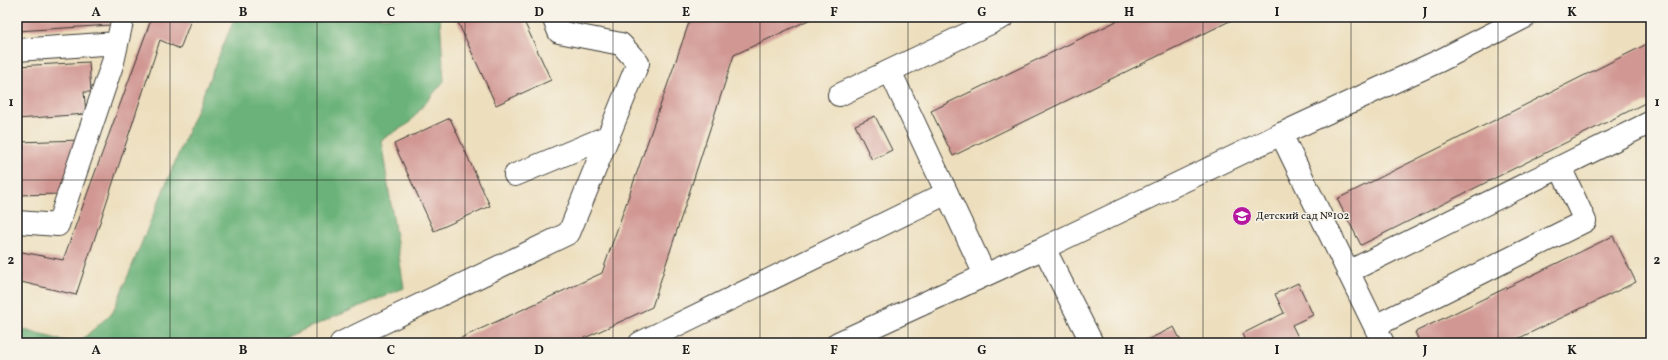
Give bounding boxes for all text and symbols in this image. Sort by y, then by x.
text: A [91,4,101,22]
text: B [239,4,248,22]
text: C [387,4,395,22]
text: D [534,4,544,22]
text: E [682,4,690,22]
text: F [830,4,838,22]
text: G [977,4,987,22]
text: H [1124,4,1134,22]
text: I [1275,4,1280,22]
text: J [1422,4,1428,22]
text: K [1567,4,1577,22]
text: 1 [8,94,14,112]
text: 1 [1654,94,1660,112]
school or university icon: Детский сад №102 [1231,205,1253,227]
place label: Детский сад №102 [1256,209,1350,224]
text: 2 [8,252,15,270]
text: 2 [1654,252,1661,270]
text: A [91,342,101,360]
text: B [239,342,248,360]
text: C [387,342,395,360]
text: D [534,342,544,360]
text: E [682,342,690,360]
text: F [830,342,838,360]
text: G [977,342,987,360]
text: H [1124,342,1134,360]
text: I [1275,342,1280,360]
text: J [1422,342,1428,360]
text: K [1567,342,1577,360]

